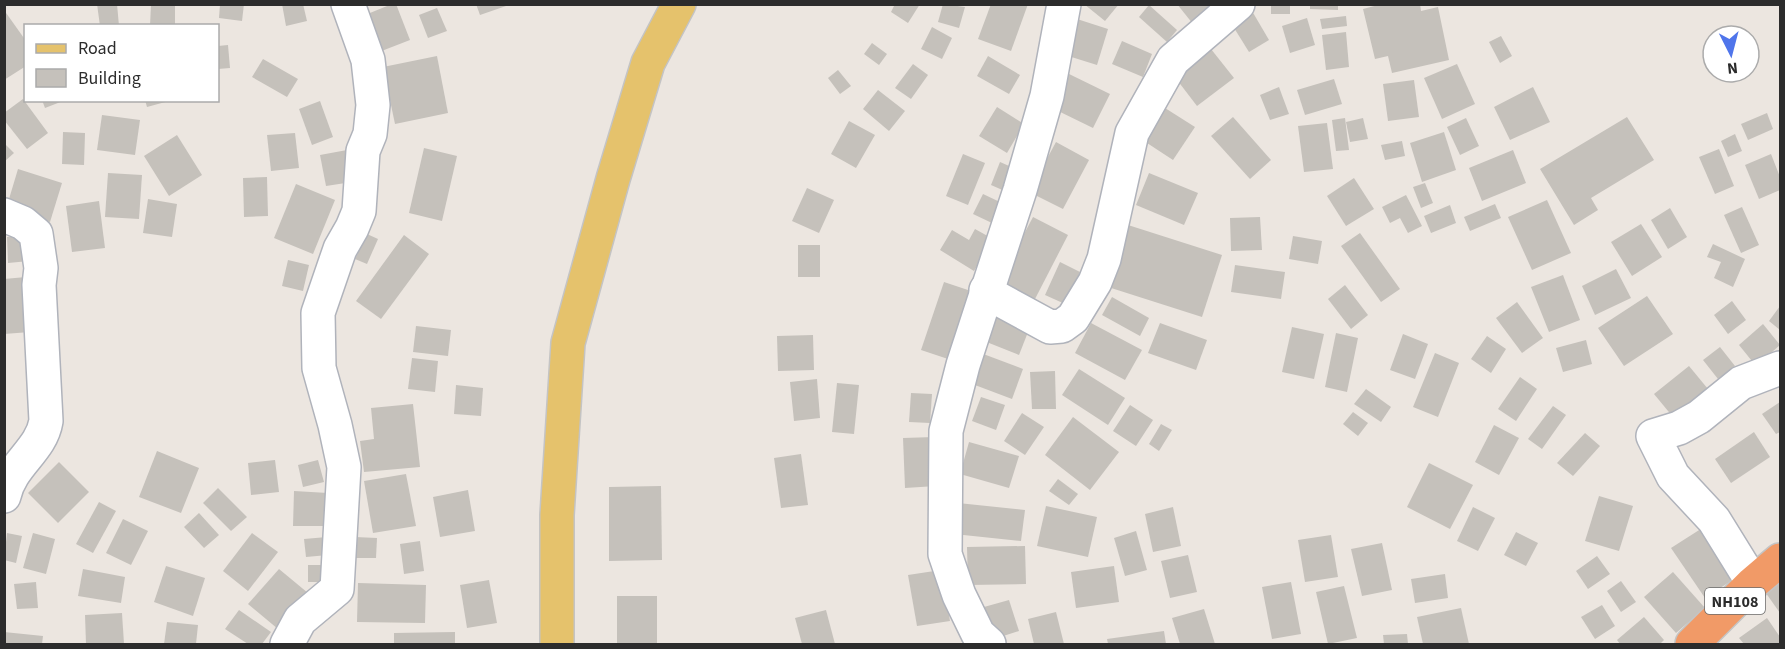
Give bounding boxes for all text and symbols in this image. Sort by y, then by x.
legend [24,24,219,102]
north arrow [1701,24,1761,84]
text: Road [78,36,117,61]
text: N [1726,56,1739,79]
text: Building [78,66,141,91]
road number: NH108 [1705,588,1765,614]

